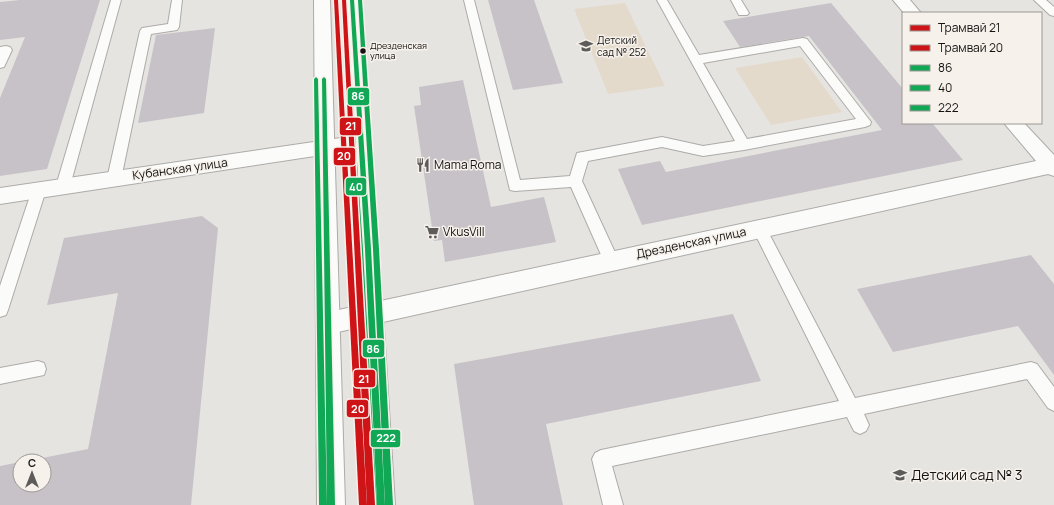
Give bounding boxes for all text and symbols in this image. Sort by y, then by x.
legend [902,12,1042,124]
text: Трамвай 21 [938,19,1000,36]
place label: Детский сад № 252 [597,33,646,59]
school or university icon: Детский сад № 252 [578,38,594,54]
place label: Дрезденская улица [370,39,427,62]
text: Трамвай 20 [938,39,1003,56]
marker: Дрезденская улица [358,46,368,56]
text: 86 [938,59,952,76]
text: 40 [938,79,952,96]
line badge: 86 [347,87,370,106]
text: 86 [351,88,365,103]
text: 222 [938,99,959,116]
line badge: 21 [339,117,362,136]
text: 21 [345,118,357,133]
line badge: 20 [333,147,356,166]
text: 20 [337,148,351,163]
street label: Кубанская улица [131,153,229,184]
place label: Mama Roma [434,156,502,173]
restaurant icon: Mama Roma [415,157,431,173]
line badge: 40 [345,177,367,196]
text: 40 [349,179,363,194]
place label: VkusVill [443,223,485,240]
street label: Дрезденская улица [634,223,748,262]
supermarket icon: VkusVill [424,224,440,240]
line badge: 86 [362,339,385,358]
text: 86 [366,341,380,356]
line badge: 21 [353,369,376,388]
text: 21 [358,371,370,386]
line badge: 20 [346,399,369,418]
text: 20 [351,401,365,416]
line badge: 222 [370,429,401,448]
text: 222 [376,430,396,445]
north arrow [12,453,52,493]
text: С [28,455,36,470]
place label: Детский сад № 3 [911,465,1022,484]
school or university icon: Детский сад № 3 [892,467,908,483]

